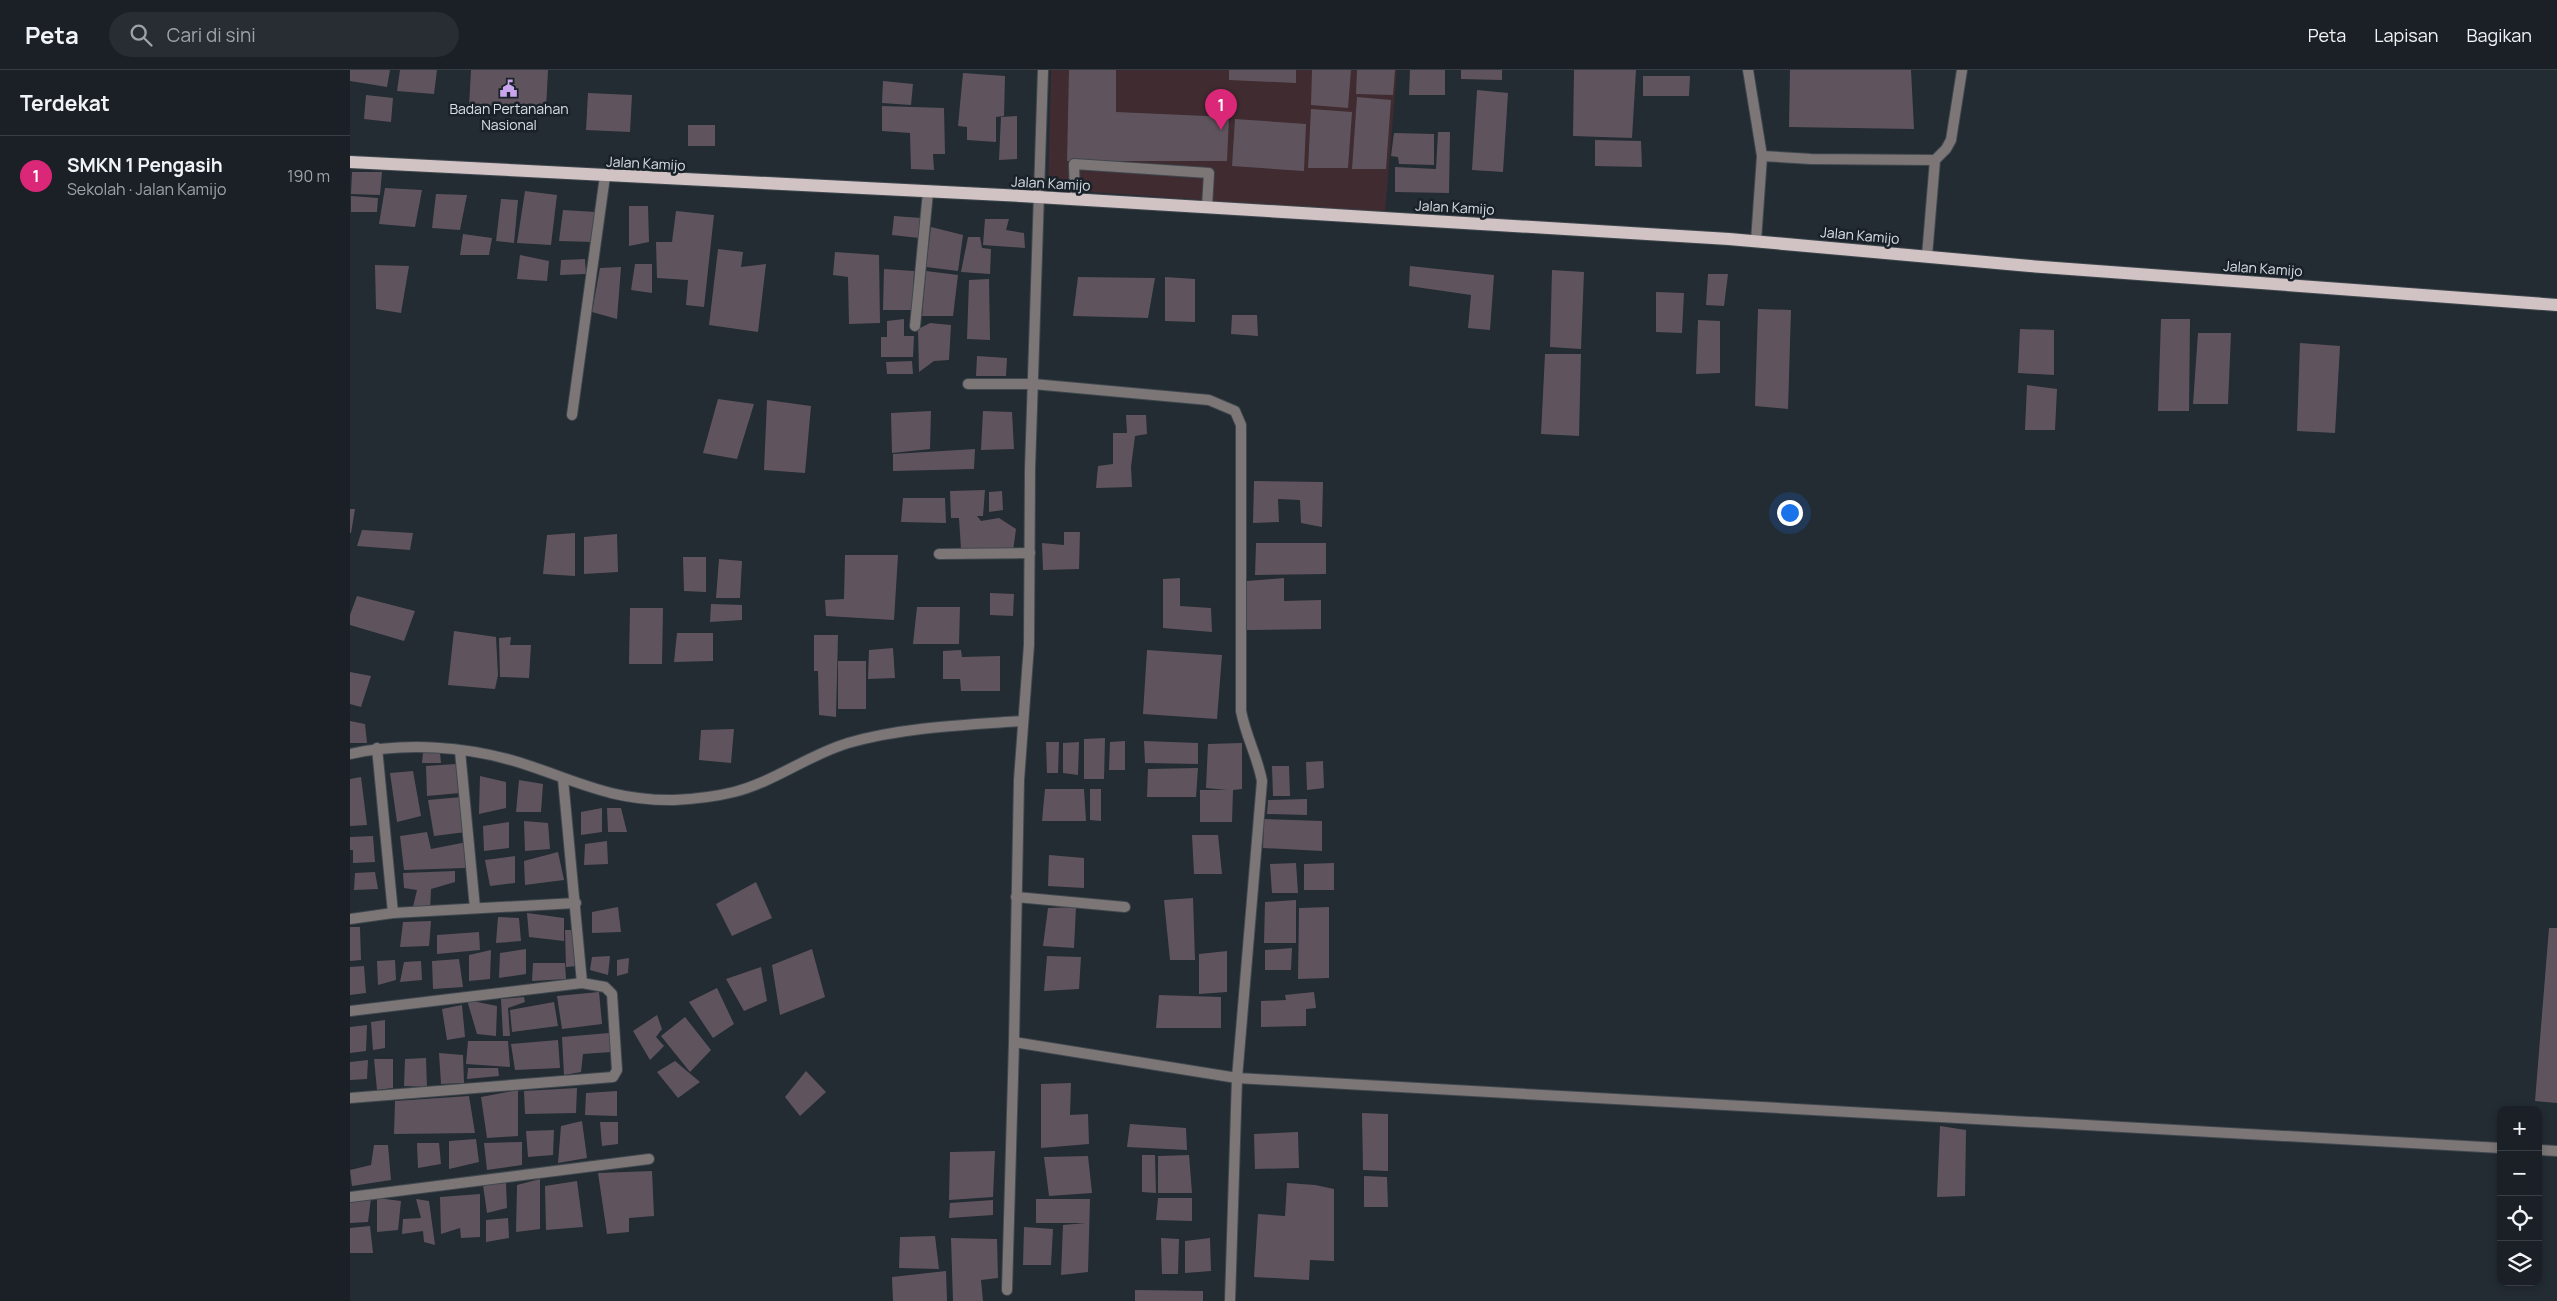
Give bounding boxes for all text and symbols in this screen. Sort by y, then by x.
search box [109,12,459,57]
text: Peta [25,18,79,51]
icon: search [127,21,155,49]
text: Cari di sini [167,22,256,48]
text: Peta [2308,23,2346,47]
text: Lapisan [2374,23,2438,47]
text: Bagikan [2466,23,2532,47]
public building icon: Badan Pertanahan Nasional [499,78,519,98]
text: Terdekat [20,89,110,117]
pin: 1 [1205,89,1237,130]
place label: Badan Pertanahan Nasional [449,99,569,134]
street label: Jalan Kamijo [606,151,686,175]
text: SMKN 1 Pengasih [67,152,223,178]
text: 1 [32,165,40,187]
text: 190 m [287,165,330,187]
street label: Jalan Kamijo [1011,171,1091,195]
text: Sekolah · Jalan Kamijo [67,178,226,200]
street label: Jalan Kamijo [1415,195,1495,219]
street label: Jalan Kamijo [1820,222,1900,248]
street label: Jalan Kamijo [2223,256,2303,280]
your location [1777,500,1803,526]
map controls [2497,1106,2542,1286]
button: + [2497,1106,2542,1151]
button: − [2497,1151,2542,1196]
button: locate [2497,1196,2542,1241]
button: layers [2497,1241,2542,1286]

